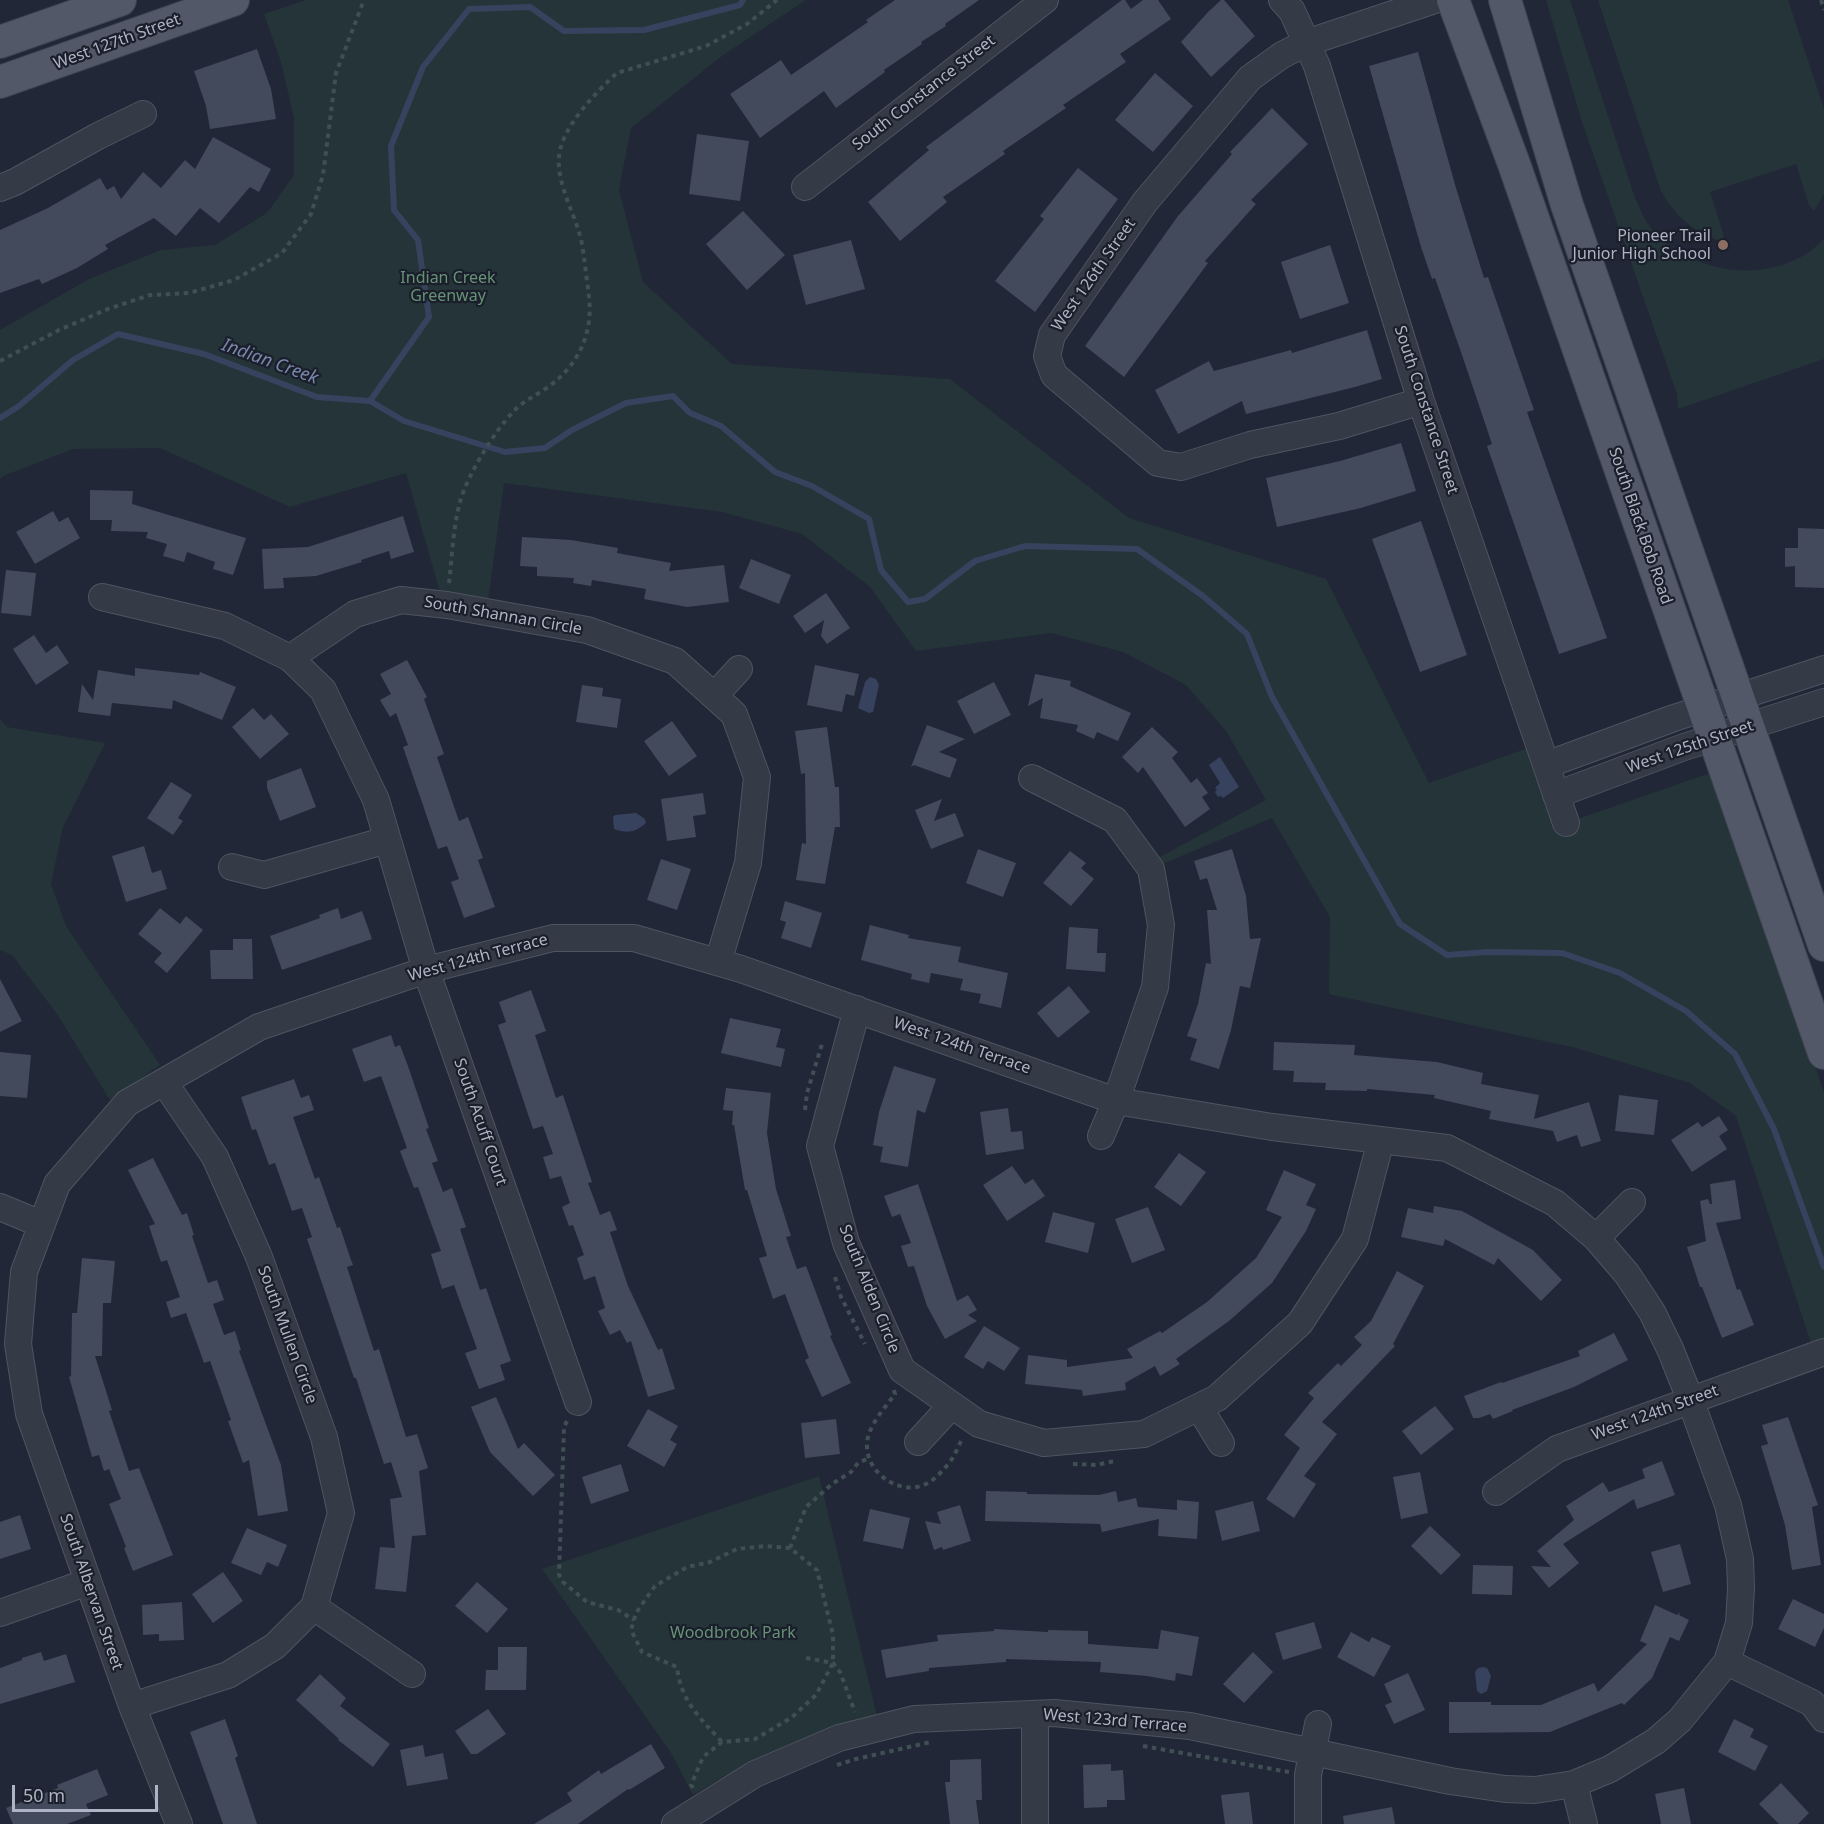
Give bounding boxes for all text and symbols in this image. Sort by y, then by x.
street label: West 127th Street [51,10,183,74]
street label: South Constance Street [849,31,999,155]
street label: West 126th Street [1048,215,1140,335]
place label: Pioneer Trail Junior High School [1573,226,1711,264]
marker: Pioneer Trail Junior High School [1716,238,1730,252]
park label: Indian Creek Greenway [400,268,496,306]
street label: South Constance Street [1390,323,1462,497]
water label: Indian Creek [219,335,321,389]
street label: South Black Bob Road [1604,445,1676,607]
street label: South Shannan Circle [423,593,583,639]
street label: West 125th Street [1624,716,1756,778]
street label: West 124th Terrace [406,930,550,986]
street label: West 124th Terrace [891,1014,1033,1078]
street label: South Acuff Court [449,1056,511,1188]
street label: South Alden Circle [834,1222,904,1356]
street label: South Mullen Circle [253,1263,321,1407]
street label: West 124th Street [1589,1381,1721,1445]
street label: South Albervan Street [55,1511,127,1673]
park label: Woodbrook Park [670,1623,796,1643]
street label: West 123rd Terrace [1042,1705,1188,1737]
scale bar [15,1773,160,1811]
text: 50 m [23,1783,65,1807]

